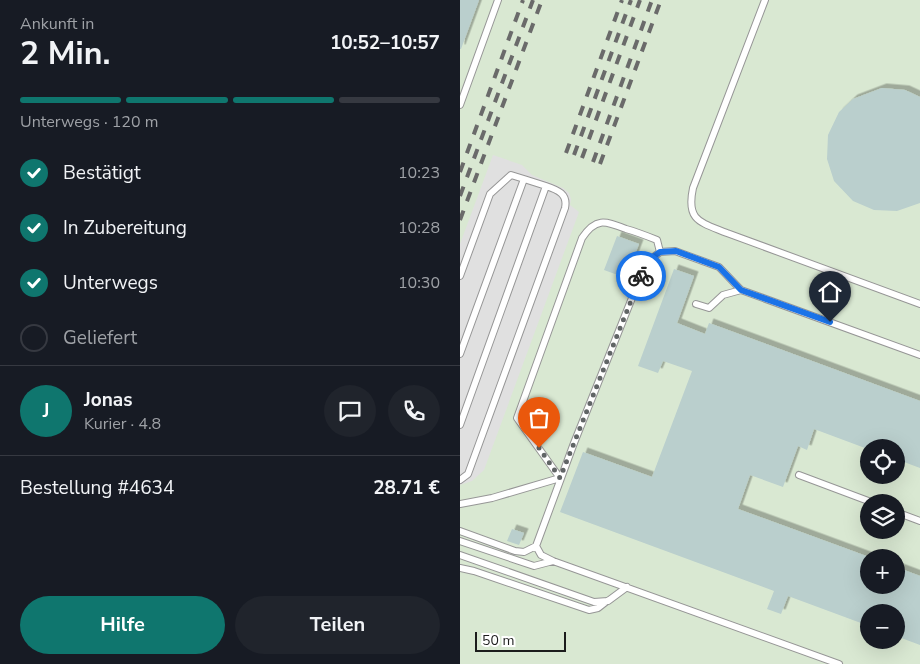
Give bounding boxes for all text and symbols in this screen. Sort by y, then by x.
text: Ankunft in [20,13,94,35]
text: 10:52–10:57 [330,30,440,56]
text: 2 Min. [20,32,110,75]
text: Unterwegs · 120 m [20,111,158,133]
icon: check [20,159,48,187]
text: Bestätigt [63,160,141,186]
text: 10:23 [398,162,440,184]
icon: check [20,214,48,242]
text: In Zubereitung [63,215,187,241]
text: 10:28 [398,217,440,239]
courier [616,251,666,301]
icon: bike [627,262,655,290]
icon: check [20,269,48,297]
text: Unterwegs [63,270,158,296]
pin [809,271,851,322]
text: 10:30 [398,272,440,294]
icon: home [816,278,844,306]
text: Geliefert [63,325,137,351]
button: chat [324,385,376,437]
button: phone [388,385,440,437]
text: Jonas [84,387,132,413]
pin [518,397,560,448]
text: J [43,398,49,424]
icon: bag [525,404,553,432]
text: Kurier · 4.8 [84,413,161,435]
map controls [860,439,905,649]
button: locate [860,439,905,484]
text: Bestellung #4634 [20,475,174,501]
text: 28.71 € [373,475,440,501]
button: layers [860,494,905,539]
button: + [860,549,905,594]
button: Hilfe [20,596,225,654]
button: Teilen [235,596,440,654]
button: − [860,604,905,649]
scale bar [475,629,566,652]
text: 50 m [482,631,514,650]

